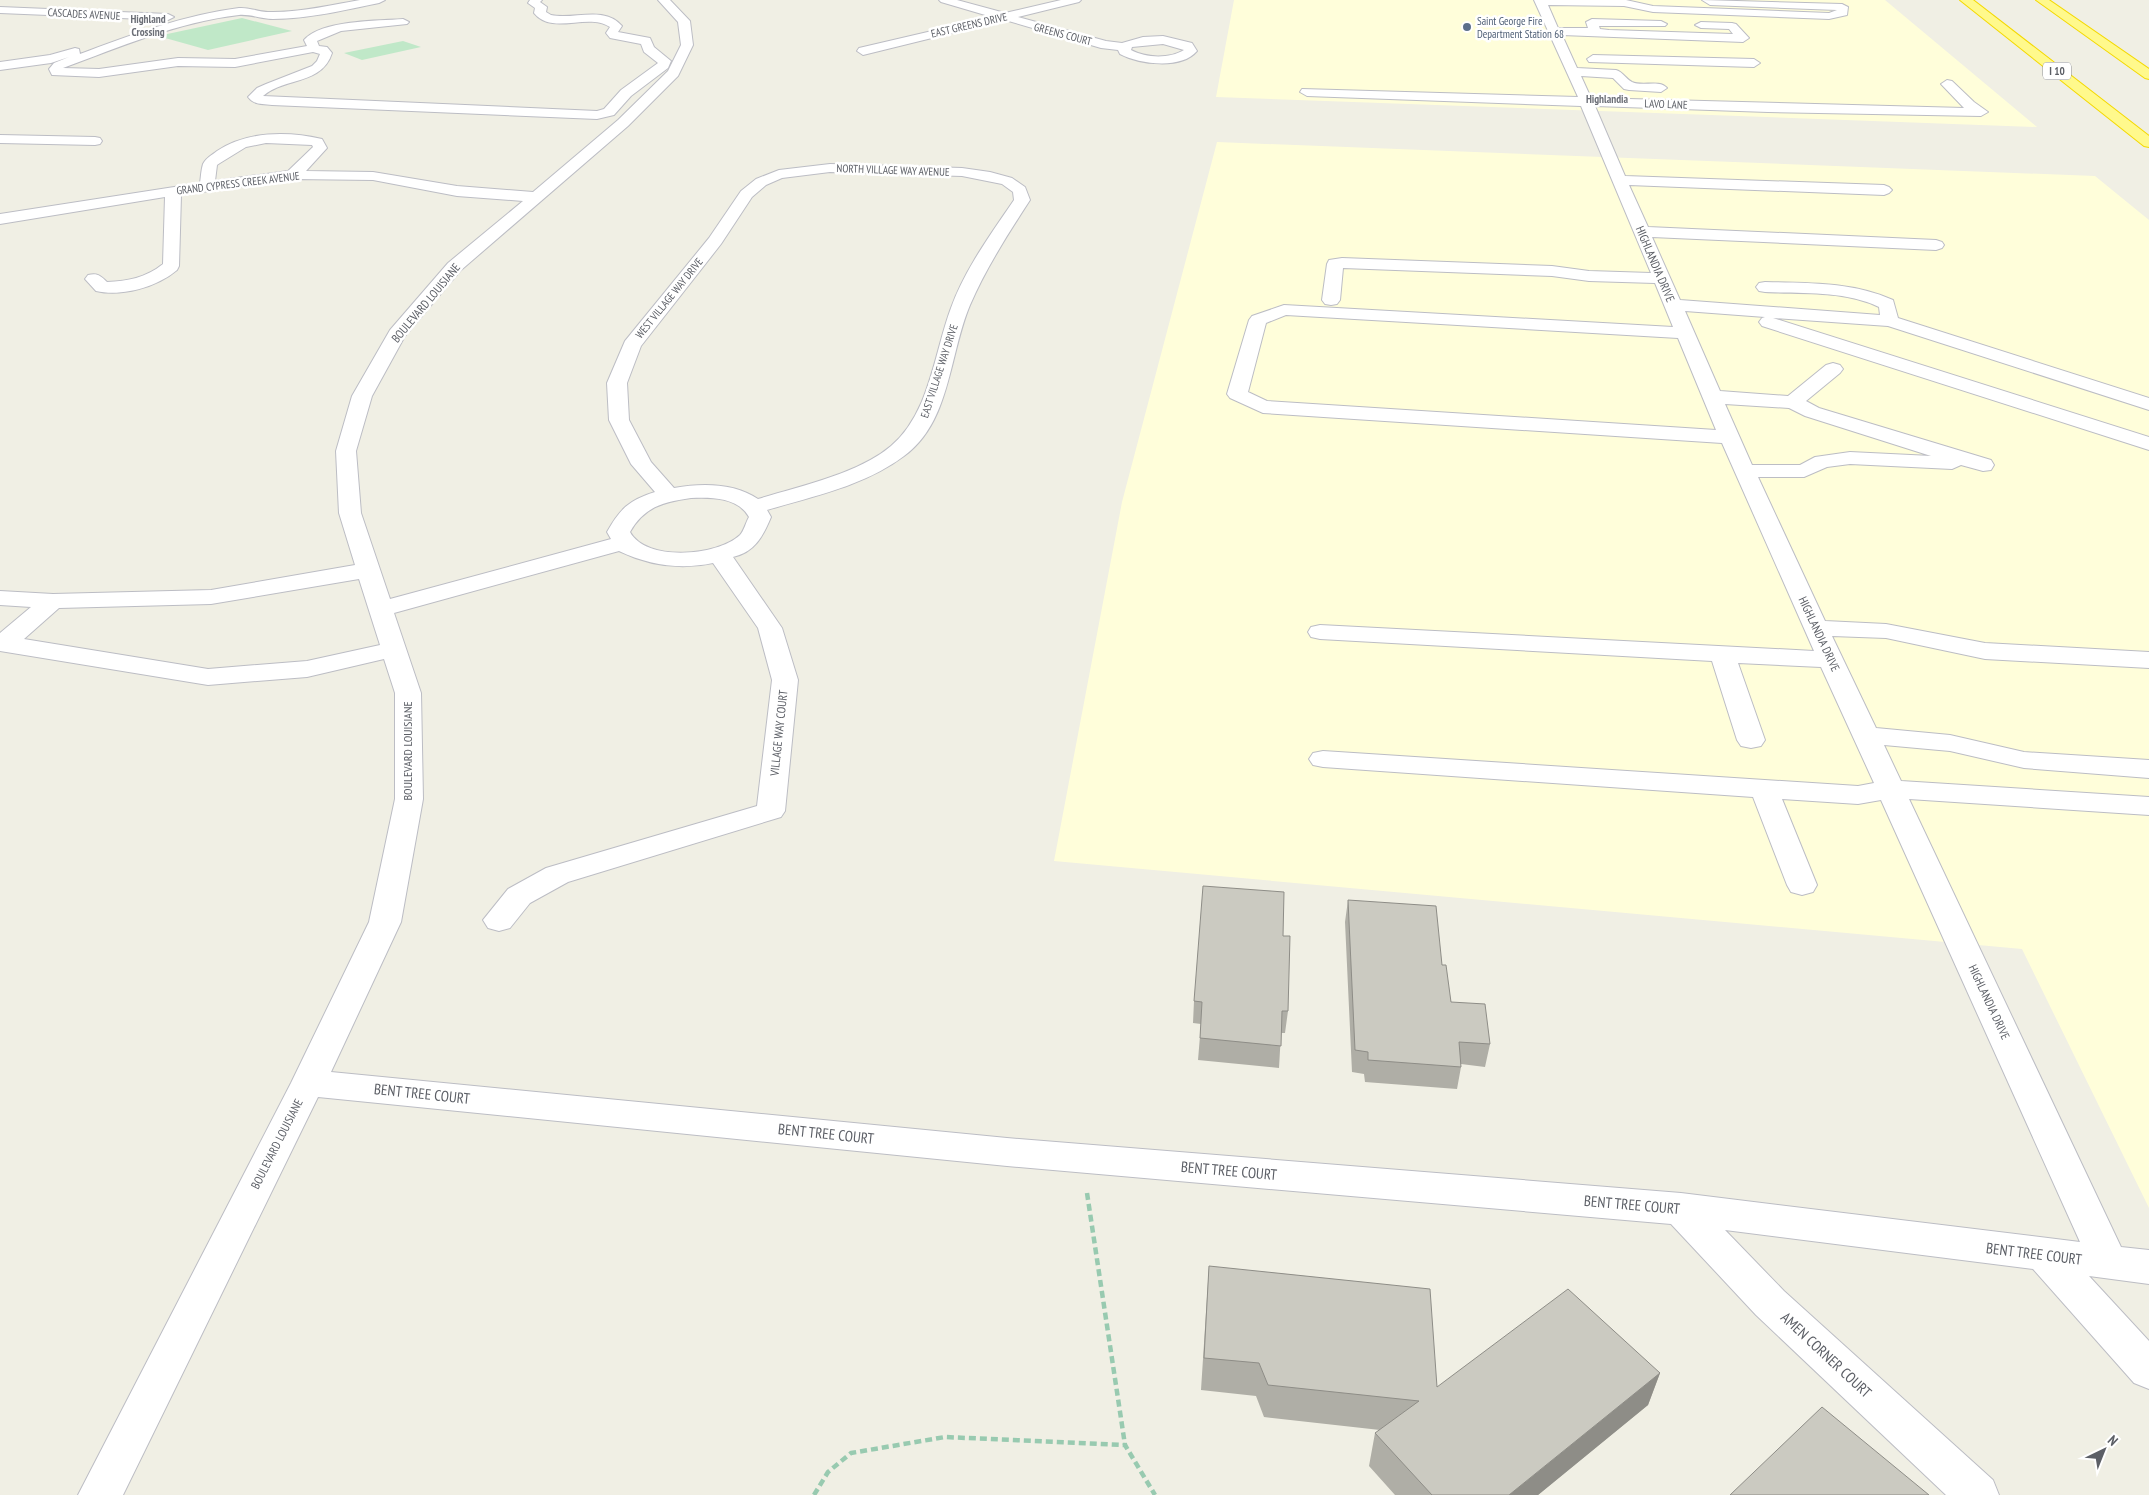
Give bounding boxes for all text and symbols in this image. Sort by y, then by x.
street label: CASCADES AVENUE [47,5,121,23]
street label: EAST GREENS DRIVE [929,9,1009,41]
district label: Highland Crossing [130,12,166,39]
place label: Saint George Fire Department Station 68 [1477,14,1564,41]
street label: GREENS COURT [1033,20,1094,48]
marker: Saint George Fire Department Station 68 [1461,21,1473,33]
road number: I 10 [2043,62,2071,80]
district label: Highlandia [1586,92,1629,106]
street label: LAVO LANE [1644,96,1688,112]
street label: NORTH VILLAGE WAY AVENUE [836,161,950,179]
street label: GRAND CYPRESS CREEK AVENUE [176,168,301,198]
street label: HIGHLANDIA DRIVE [1633,223,1678,304]
street label: WEST VILLAGE WAY DRIVE [632,255,706,341]
street label: BOULEVARD LOUISIANE [388,260,463,345]
street label: EAST VILLAGE WAY DRIVE [917,322,961,420]
street label: HIGHLANDIA DRIVE [1795,594,1843,674]
street label: VILLAGE WAY COURT [766,689,791,778]
street label: BOULEVARD LOUISIANE [400,701,415,801]
street label: HIGHLANDIA DRIVE [1965,962,2013,1042]
street label: BENT TREE COURT [373,1079,471,1108]
street label: BOULEVARD LOUISIANE [247,1096,306,1191]
street label: BENT TREE COURT [777,1119,875,1148]
street label: BENT TREE COURT [1180,1157,1278,1184]
street label: BENT TREE COURT [1583,1191,1681,1218]
street label: BENT TREE COURT [1985,1238,2083,1269]
street label: AMEN CORNER COURT [1777,1308,1876,1402]
north arrow [2079,1425,2129,1475]
text: N [2104,1431,2122,1450]

